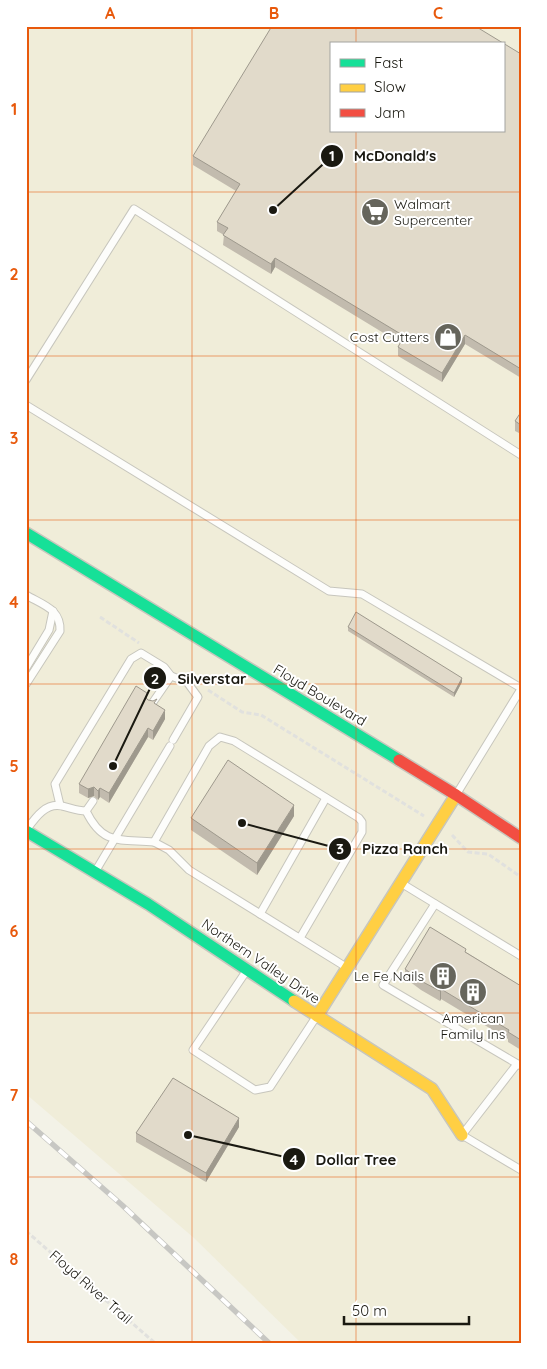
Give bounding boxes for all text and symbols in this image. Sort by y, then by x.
text: A [105,3,116,23]
text: B [269,3,279,23]
text: C [433,3,443,23]
legend [330,42,504,132]
text: Fast [374,53,403,72]
text: Slow [374,77,406,96]
text: 1 [11,99,17,119]
text: Jam [374,103,405,122]
callout: McDonald's [319,141,447,171]
text: 1 [329,146,335,165]
text: McDonald's [354,146,436,165]
place label: Walmart Supercenter [394,195,473,229]
supermarket icon: Walmart Supercenter [360,197,390,227]
text: 2 [9,264,19,284]
shop icon: Cost Cutters [433,322,463,352]
place label: Cost Cutters [350,328,429,346]
text: 3 [10,428,18,448]
text: 4 [9,592,19,612]
street label: Floyd Boulevard [270,660,370,730]
callout: Silverstar [142,663,257,693]
text: 2 [151,669,159,688]
text: Silverstar [177,669,247,688]
text: 5 [9,756,19,776]
callout: Pizza Ranch [327,834,458,864]
text: 3 [336,839,344,858]
text: Pizza Ranch [362,839,448,858]
street label: Northern Valley Drive [198,915,324,1007]
text: 6 [10,921,19,941]
building icon: Le Fe Nails [428,961,458,991]
place label: Le Fe Nails [354,967,424,985]
building icon: American Family Ins [458,977,488,1007]
place label: American Family Ins [441,1009,505,1043]
text: 7 [10,1085,19,1105]
callout: Dollar Tree [281,1144,407,1174]
text: 4 [290,1150,299,1169]
text: Dollar Tree [316,1150,397,1169]
street label: Floyd River Trail [46,1246,136,1328]
text: 8 [10,1249,19,1269]
scale bar [344,1294,470,1326]
text: 50 m [352,1301,387,1320]

